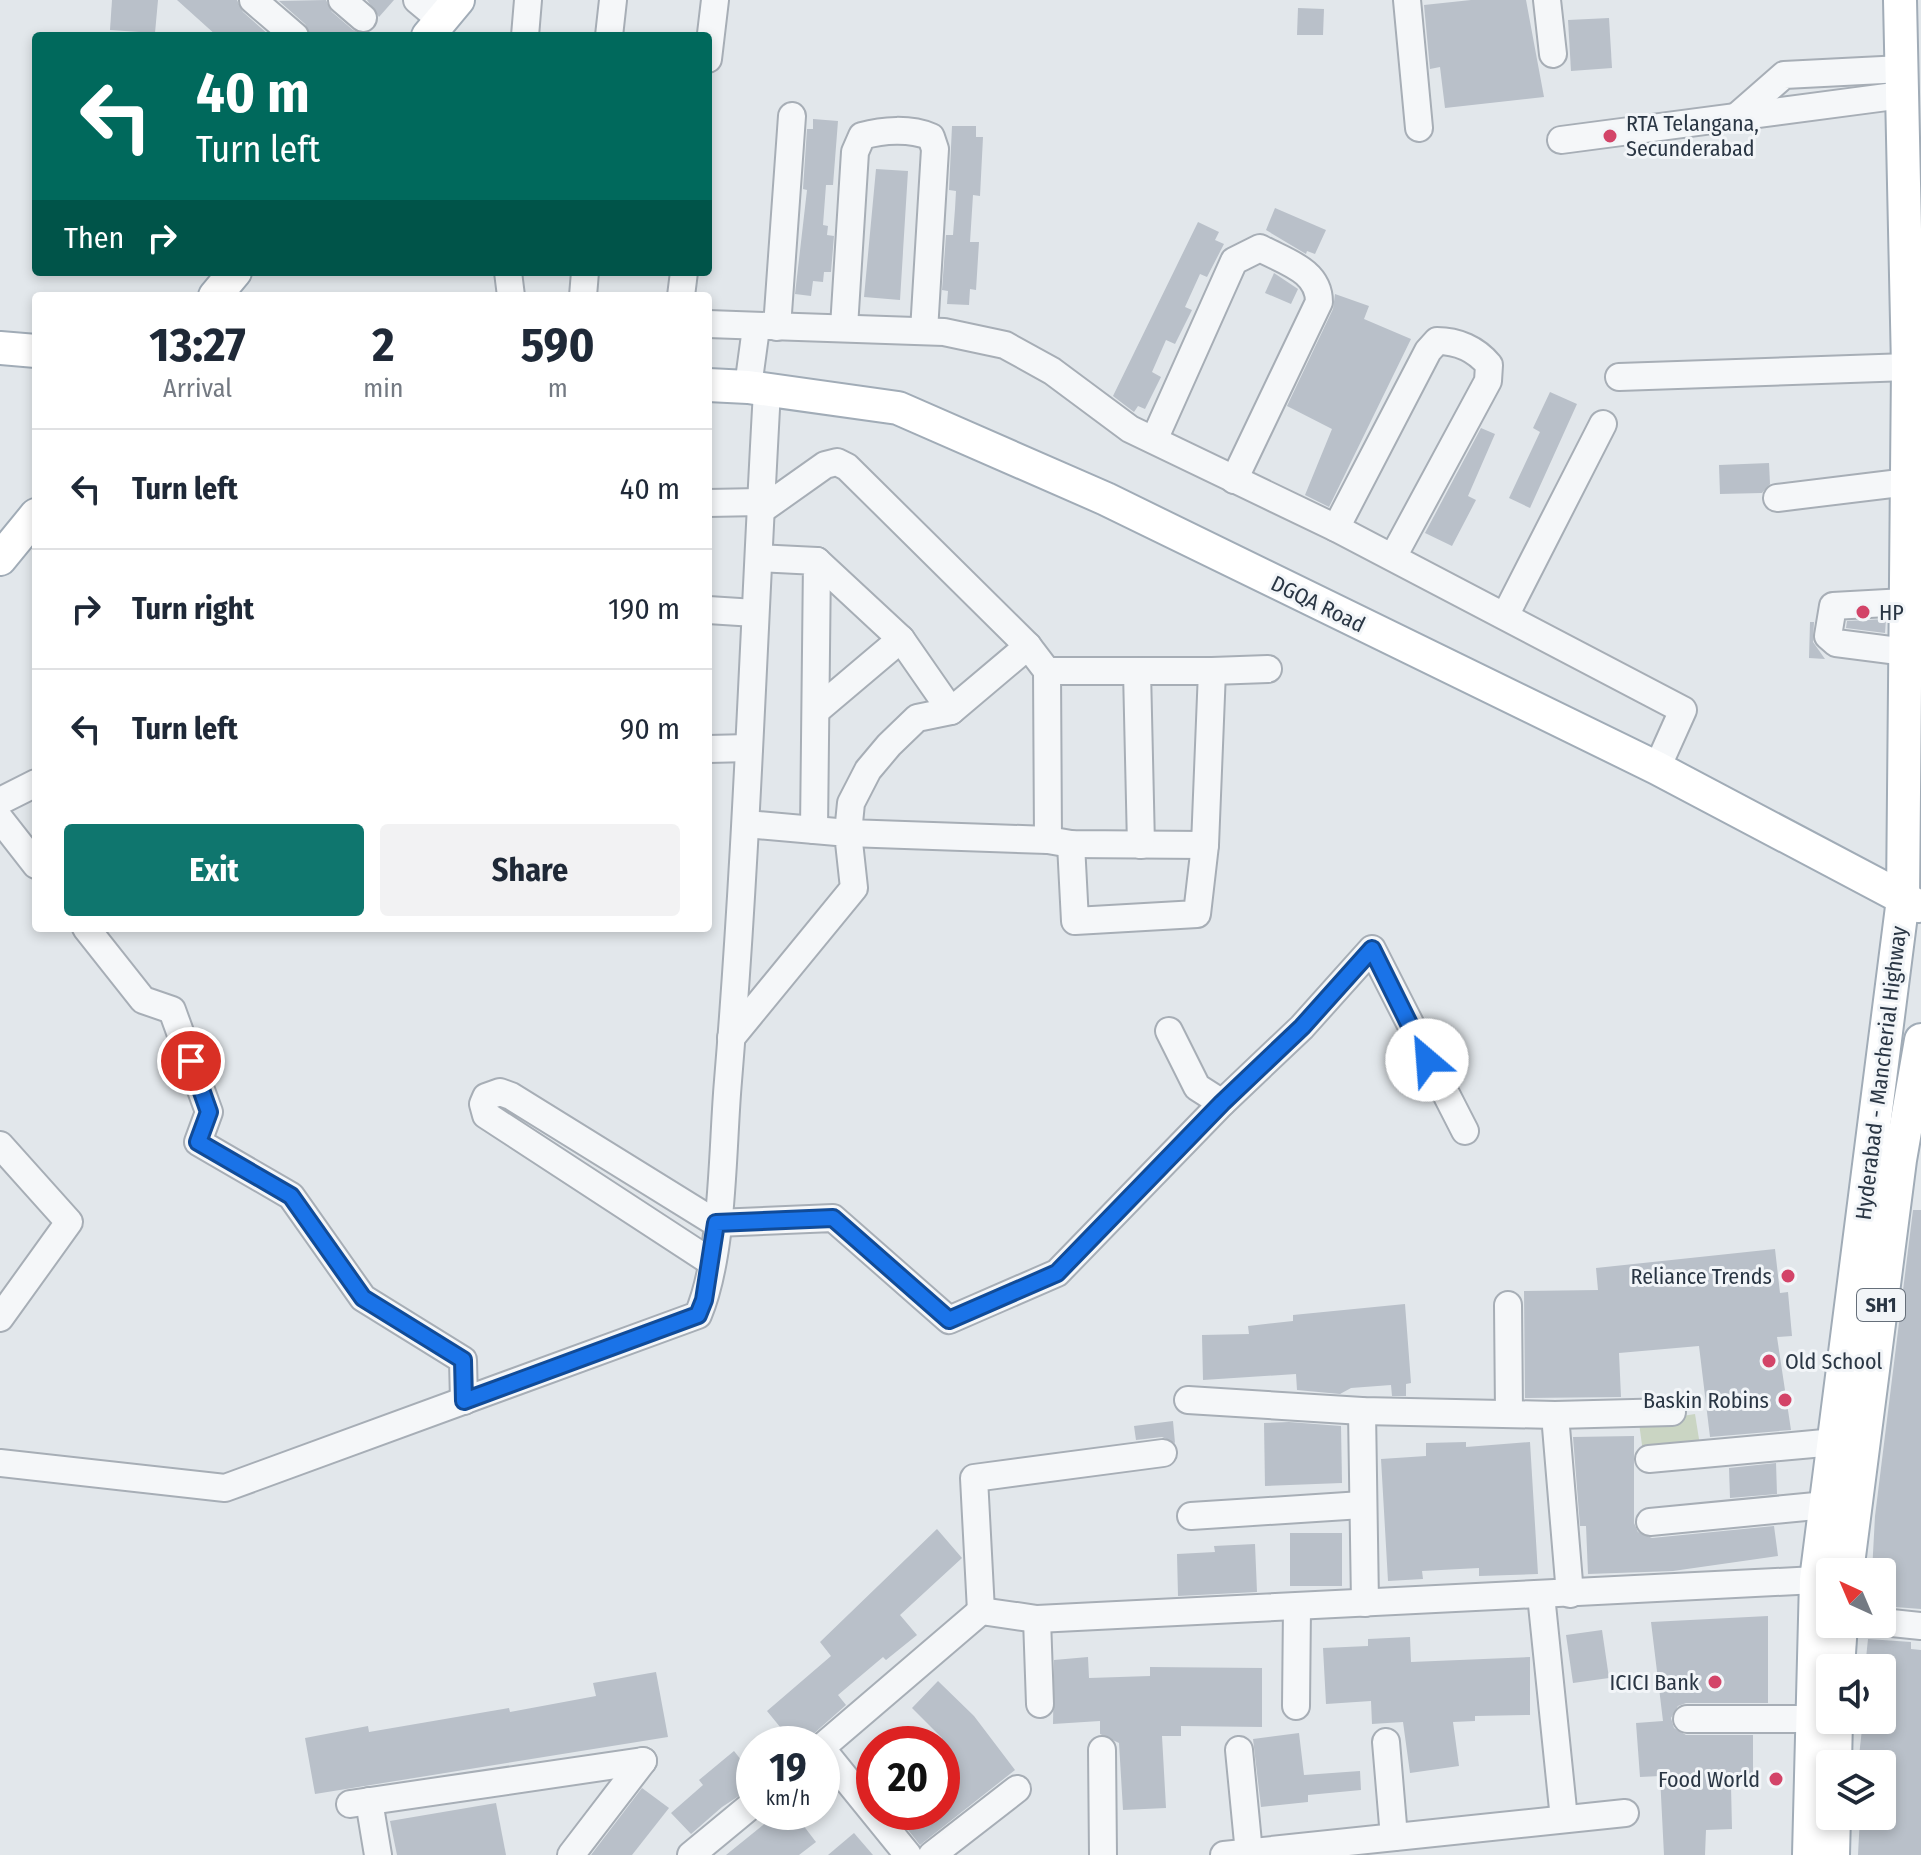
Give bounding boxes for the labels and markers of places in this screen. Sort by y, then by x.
place label: RTA Telangana, Secunderabad [1626,110,1759,162]
marker: RTA Telangana, Secunderabad [1601,127,1619,145]
place label: HP [1879,599,1904,626]
marker: HP [1854,603,1872,621]
pin [157,1027,225,1095]
place label: Reliance Trends [1630,1263,1772,1290]
marker: Reliance Trends [1779,1267,1797,1285]
place label: Old School [1785,1348,1883,1375]
marker: Old School [1760,1352,1778,1370]
place label: Baskin Robins [1643,1387,1769,1414]
marker: Baskin Robins [1776,1391,1794,1409]
place label: ICICI Bank [1610,1669,1700,1696]
marker: ICICI Bank [1706,1673,1724,1691]
place label: Food World [1658,1766,1760,1793]
marker: Food World [1767,1770,1785,1788]

